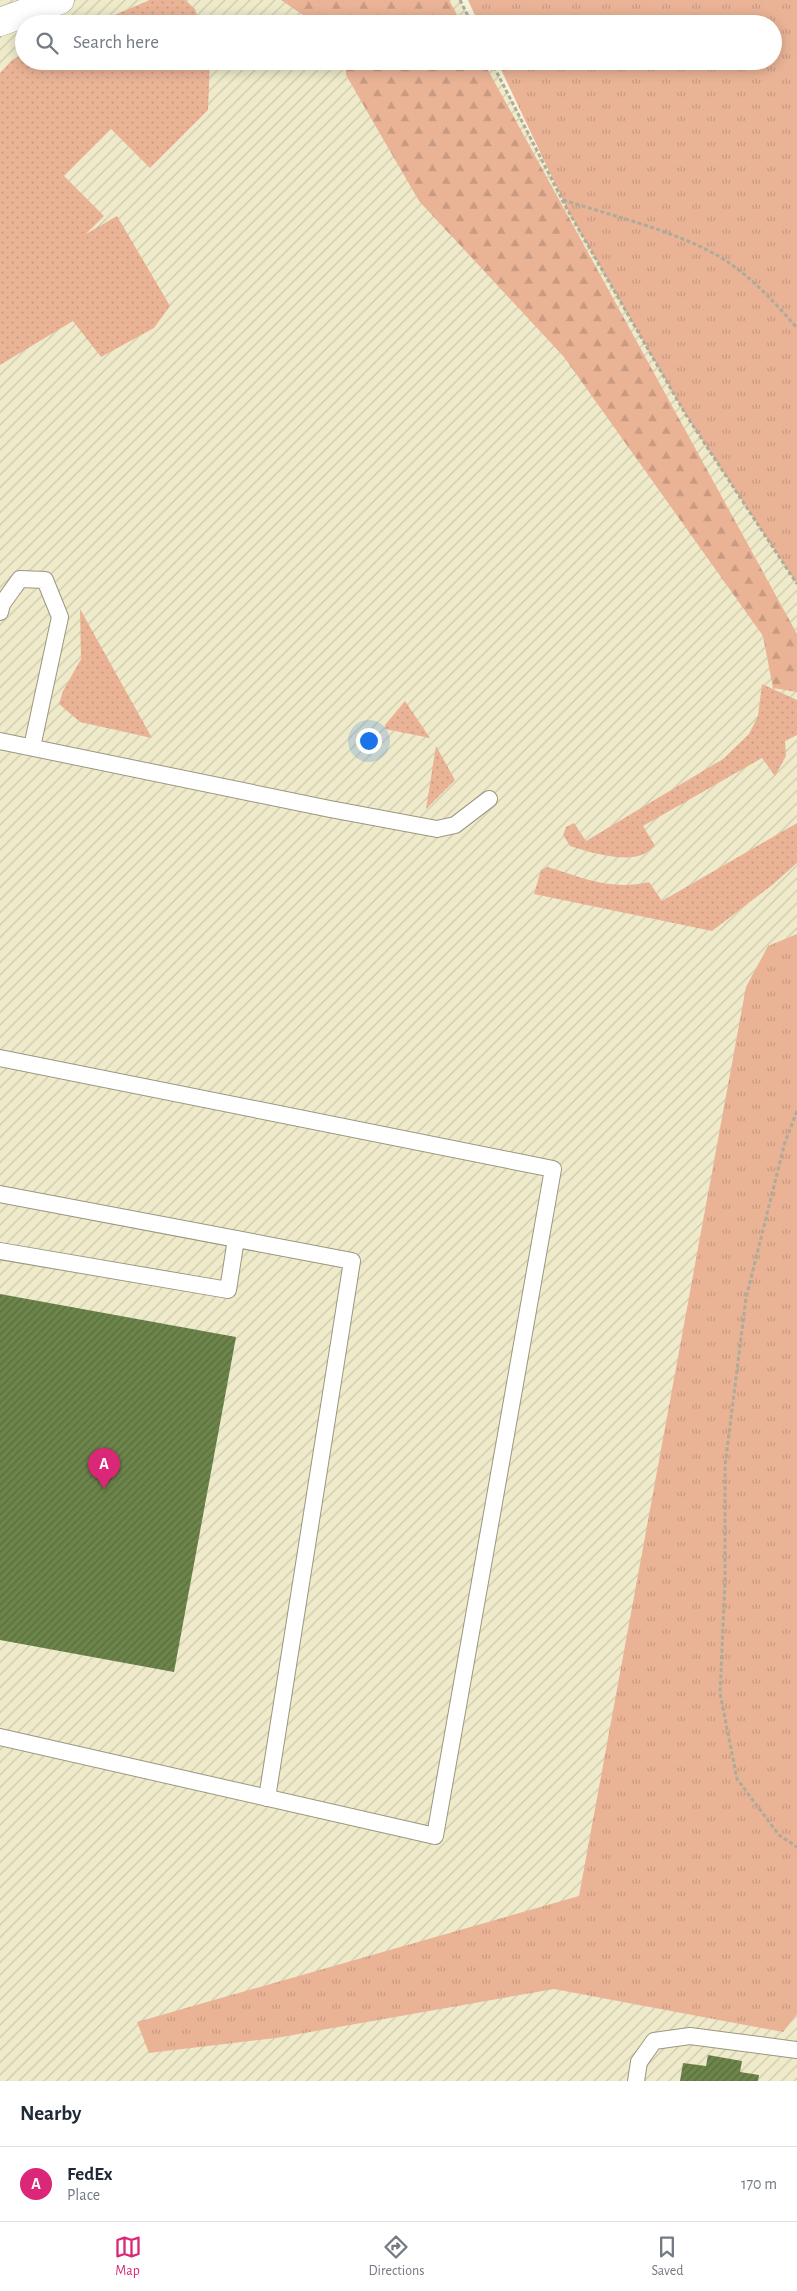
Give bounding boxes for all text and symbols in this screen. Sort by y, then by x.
search box [15,15,782,70]
icon: search [33,29,61,57]
text: Search here [73,33,159,52]
your location [356,728,382,754]
pin: A [88,1448,120,1489]
text: Nearby [20,2103,81,2124]
text: FedEx [67,2165,113,2184]
text: A [31,2176,41,2192]
text: 170 m [741,2176,777,2192]
text: Place [67,2187,100,2203]
tab: Map [114,2233,142,2280]
tab: Directions [369,2233,424,2280]
tab: Saved [651,2233,683,2280]

